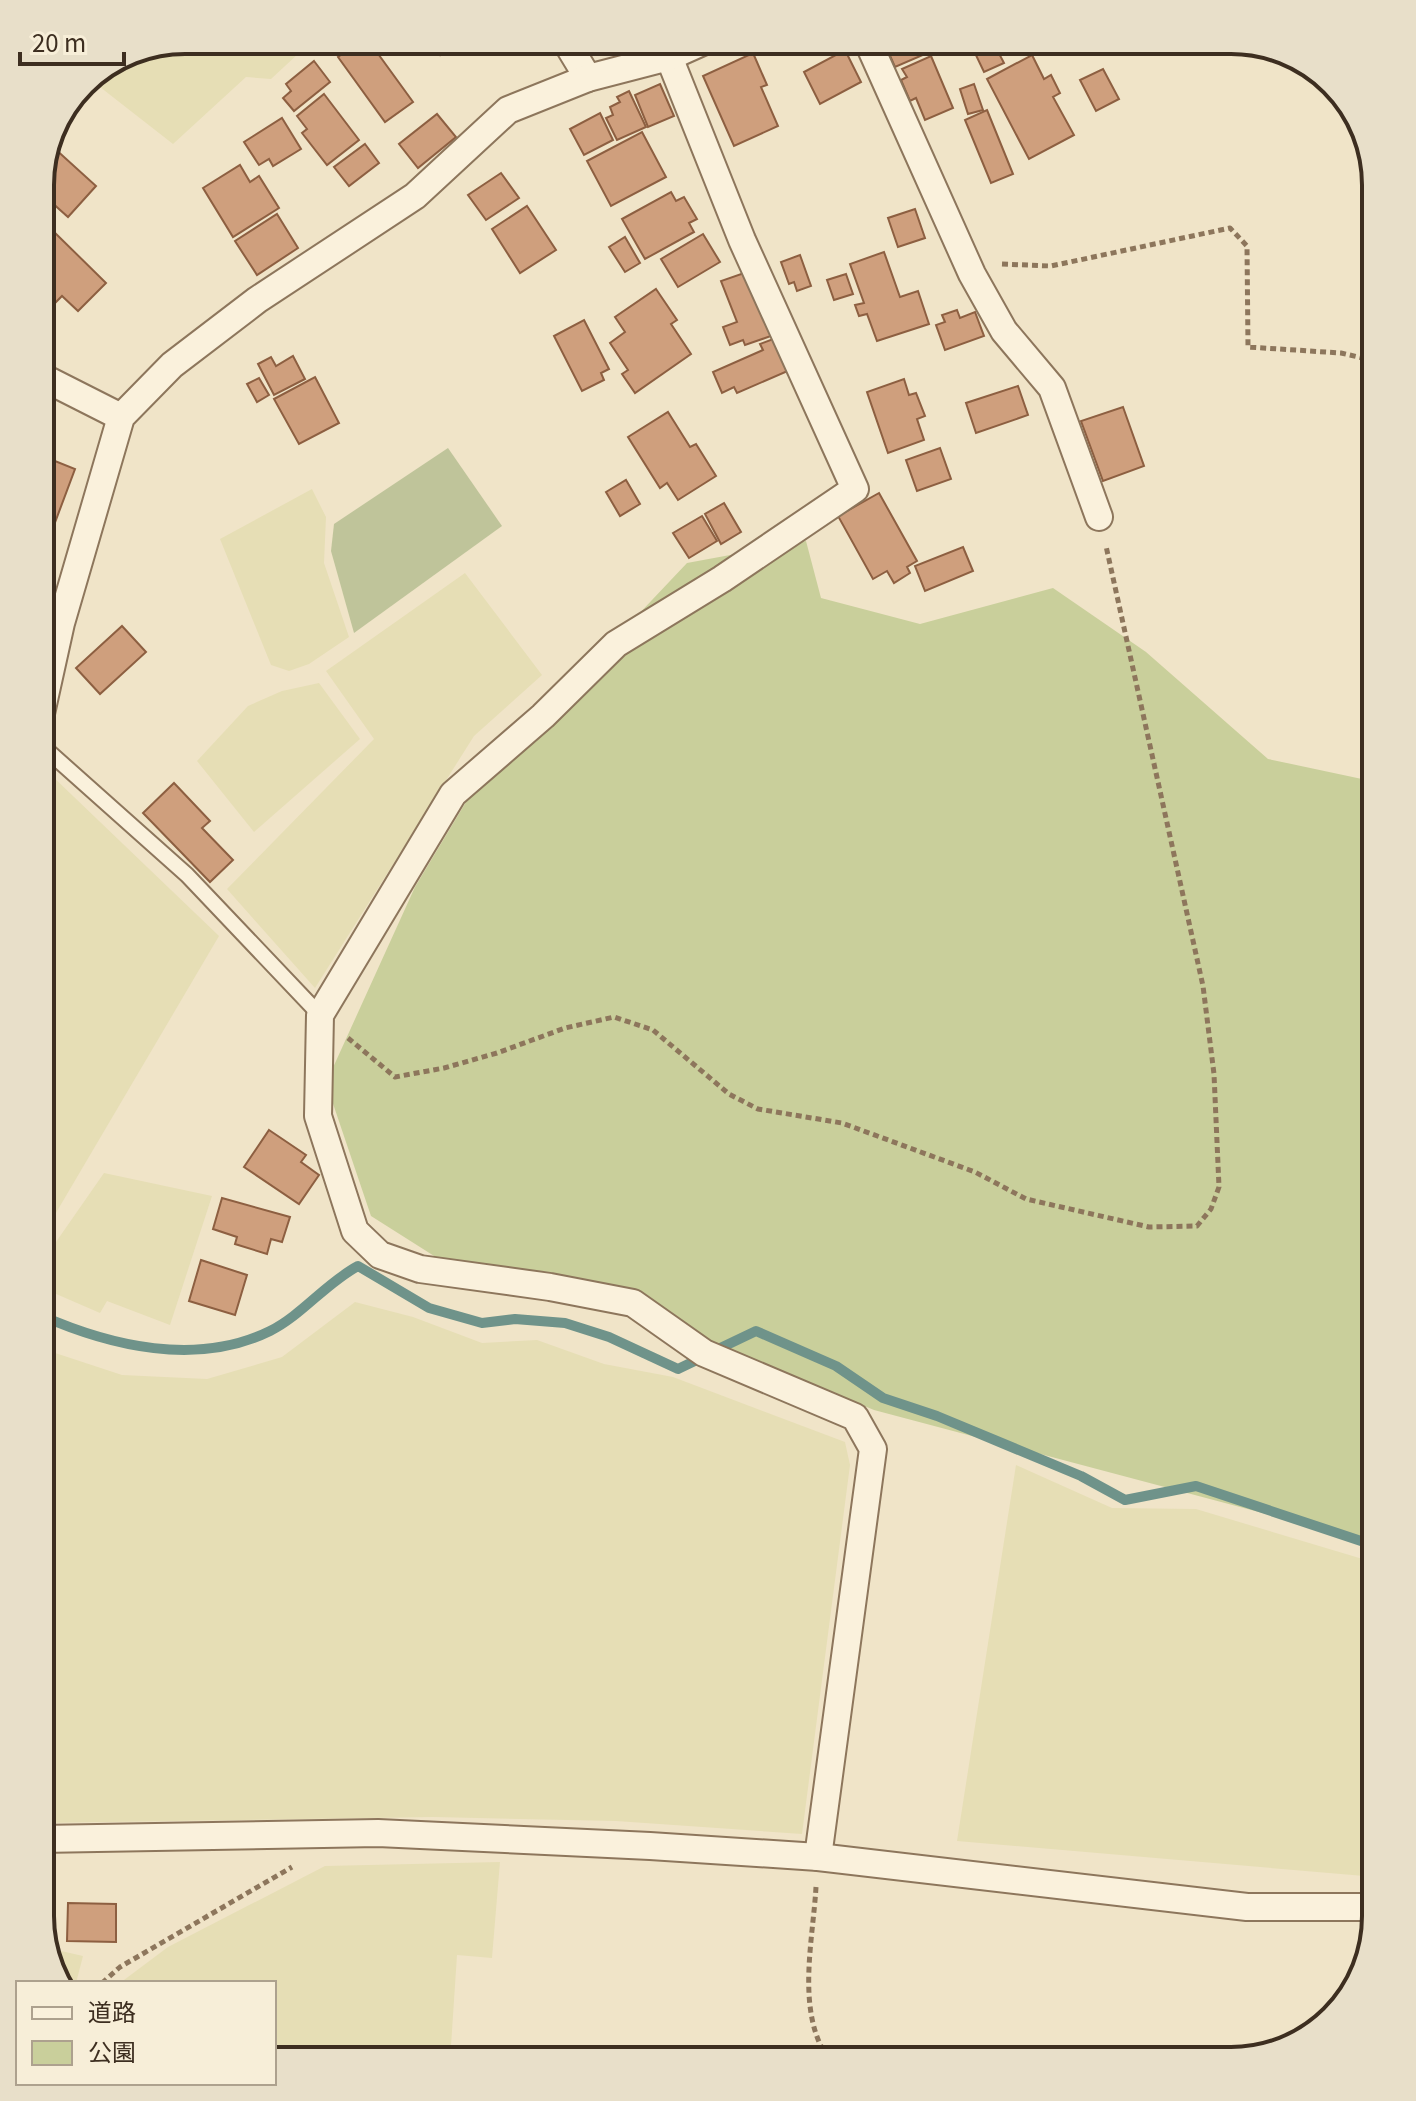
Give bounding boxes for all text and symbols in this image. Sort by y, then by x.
scale bar [20,16,124,66]
text: 20 m [32,24,86,59]
legend [16,1981,276,2085]
text: 道路 [88,1993,136,2028]
text: 公園 [88,2033,136,2068]

